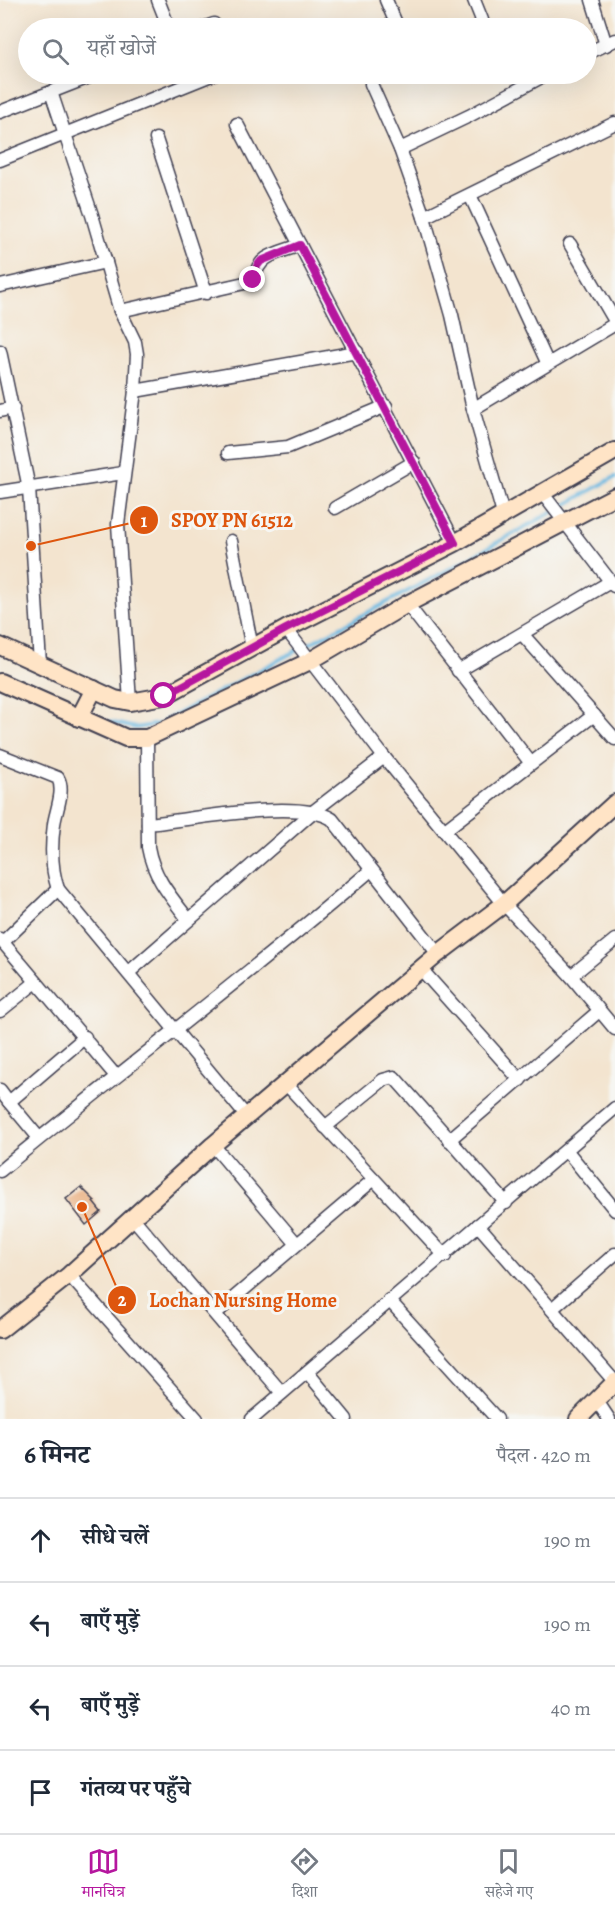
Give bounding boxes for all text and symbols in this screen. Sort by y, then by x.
search box [18,18,597,84]
text: यहाँ खोजें [87,33,156,63]
icon: search [39,35,72,68]
route end [239,266,265,292]
callout: SPOY PN 61512 [129,501,305,539]
text: SPOY PN 61512 [171,507,293,534]
text: 1 [141,509,148,533]
route start [150,682,176,708]
callout: Lochan Nursing Home [107,1281,349,1319]
text: Lochan Nursing Home [149,1287,337,1314]
text: 2 [118,1288,127,1312]
text: 6 मिनट [24,1437,90,1472]
text: पैदल · 420 m [497,1442,591,1469]
text: सीधे चलें [81,1522,149,1552]
icon: ahead [24,1524,57,1557]
text: 190 m [544,1527,591,1554]
text: बाएँ मुड़ें [81,1606,139,1636]
icon: left [24,1608,57,1641]
text: 190 m [544,1611,591,1638]
text: बाएँ मुड़ें [81,1690,139,1720]
icon: left [24,1692,57,1725]
text: 40 m [551,1695,591,1722]
text: गंतव्य पर पहुँचे [81,1774,190,1804]
icon: arrive [24,1776,57,1809]
tab: मानचित्र [82,1845,125,1907]
tab: दिशा [288,1845,321,1907]
tab: सहेजे गए [485,1845,533,1907]

